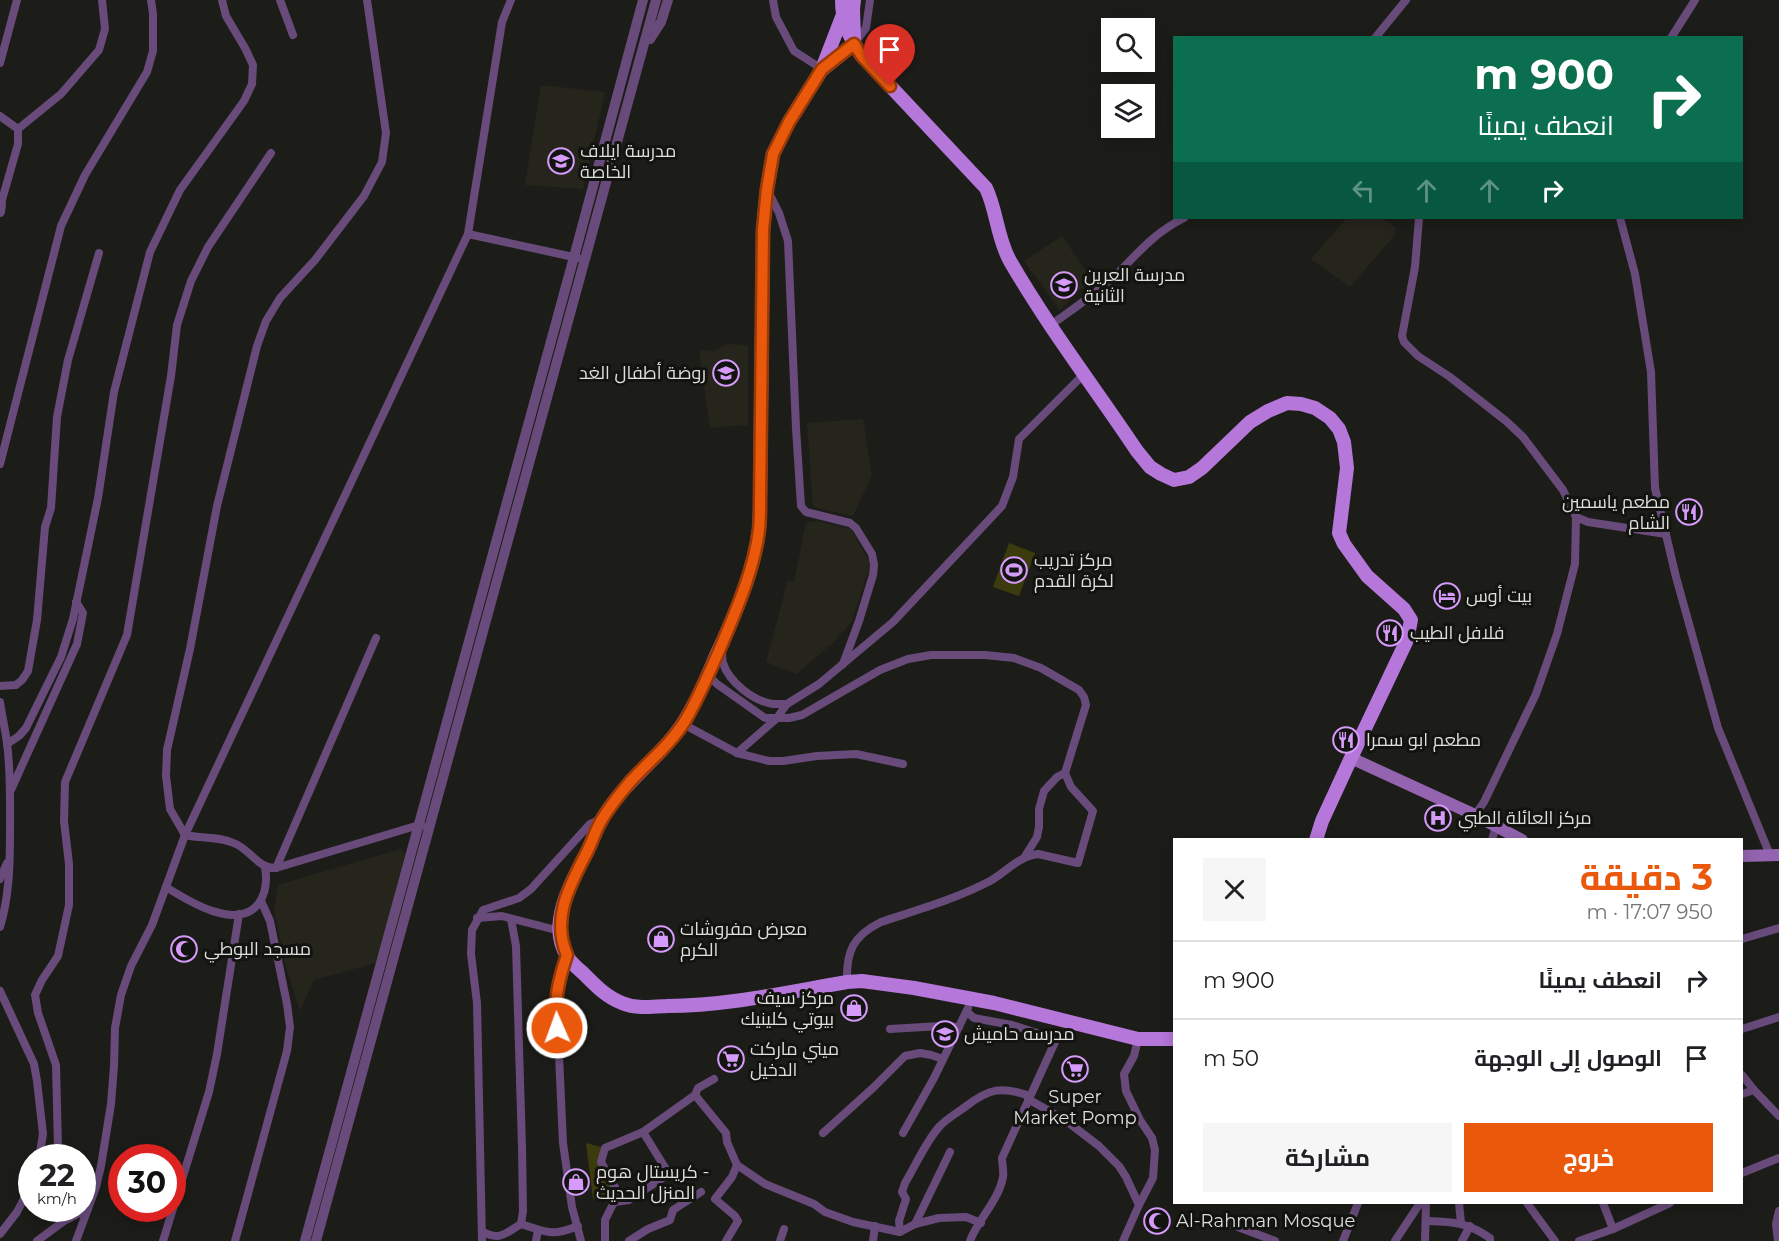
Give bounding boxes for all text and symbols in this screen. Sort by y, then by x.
map controls [1101,18,1155,138]
button: search [1101,18,1155,72]
pin [864,24,915,86]
icon: arrive [873,33,906,66]
text: 900 m [1474,48,1614,100]
icon: right [1635,60,1713,138]
button: layers [1101,84,1155,138]
text: انعطف يمينًا [1477,109,1614,142]
place label: مدرسة ايلاف الخاصة [580,140,676,183]
school or university icon: مدرسة ايلاف الخاصة [546,146,576,176]
icon: left [1347,174,1380,207]
icon: ahead [1410,174,1443,207]
icon: ahead [1473,174,1506,207]
icon: right [1536,174,1569,207]
place label: مدرسة العرين الثانية [1084,264,1185,307]
school or university icon: مدرسة العرين الثانية [1049,270,1079,300]
school or university icon: روضة أطفال الغد [711,358,741,388]
place label: روضة أطفال الغد [579,362,706,384]
place label: مطعم ياسمين الشام [1562,491,1670,535]
restaurant icon: مطعم ياسمين الشام [1674,497,1704,527]
place label: مركز تدريب لكرة القدم [1034,549,1114,593]
sports icon: مركز تدريب لكرة القدم [999,555,1029,585]
hotel icon: بيت أوس [1432,581,1462,611]
place label: بيت أوس [1466,585,1532,607]
restaurant icon: فلافل الطيب [1375,618,1405,648]
place label: فلافل الطيب [1410,622,1505,644]
restaurant icon: مطعم ابو سمرا [1331,725,1361,755]
place label: مطعم ابو سمرا [1366,729,1481,752]
hospital icon: مركز العائلة الطبي [1423,803,1453,833]
place label: مركز العائلة الطبي [1458,807,1592,832]
text: 3 دقيقة [1580,855,1713,899]
button: close [1203,858,1266,921]
text: 950 m · 17:07 [1587,900,1713,924]
place label: معرض مفروشات الكرم [680,918,807,962]
shop icon: معرض مفروشات الكرم [646,924,676,954]
mosque icon: مسجد البوطي [169,934,199,964]
place label: مسجد البوطي [204,938,311,963]
icon: right [1680,964,1713,997]
text: 900 m [1203,967,1275,994]
text: انعطف يمينًا [1538,967,1662,994]
place label: مركز سيف بيوتي كلينيك [741,987,834,1033]
shop icon: مركز سيف بيوتي كلينيك [839,993,869,1023]
position arrow [525,996,589,1060]
school or university icon: مدرسه حاميش [930,1019,960,1049]
place label: مدرسه حاميش [964,1023,1075,1045]
place label: ميني ماركت الدخيل [750,1038,839,1081]
icon: arrive [1680,1042,1713,1075]
supermarket icon: ميني ماركت الدخيل [716,1044,746,1074]
text: 50 m [1203,1045,1259,1072]
text: الوصول إلى الوجهة [1474,1045,1662,1072]
supermarket icon: Super Market Pomp [1060,1054,1090,1084]
place label: Super Market Pomp [1013,1086,1137,1129]
button: مشاركة [1203,1123,1452,1192]
button: خروج [1464,1123,1713,1192]
speed limit sign: 30 [108,1144,186,1222]
text: 22 [39,1157,75,1194]
place label: كريستال هوم - المنزل الحديث [596,1161,709,1204]
shop icon: كريستال هوم - المنزل الحديث [561,1167,591,1197]
text: km/h [37,1189,77,1208]
mosque icon: Al-Rahman Mosque [1142,1206,1172,1236]
place label: Al-Rahman Mosque [1176,1210,1355,1232]

